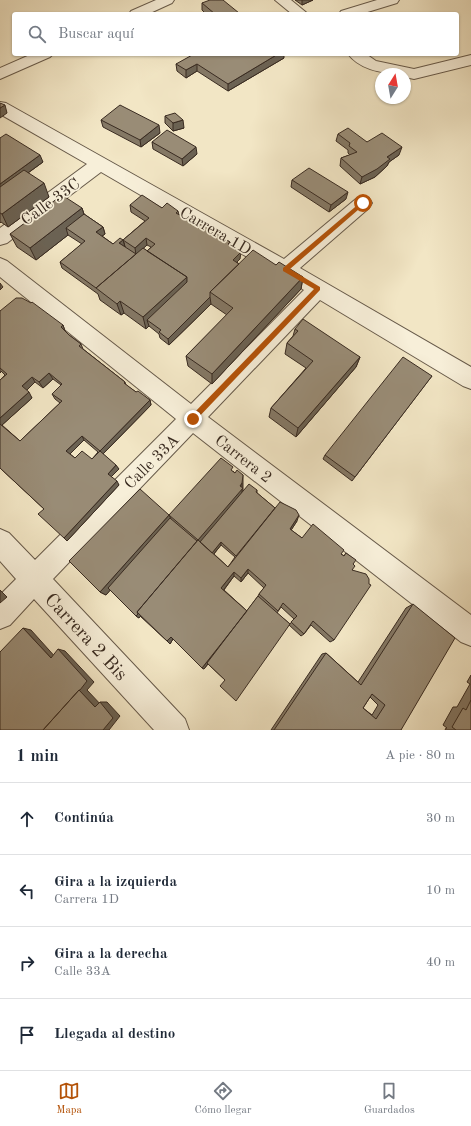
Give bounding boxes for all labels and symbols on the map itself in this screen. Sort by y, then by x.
north arrow [375,68,411,104]
street label: Calle 33C [19,176,84,229]
route start [354,194,372,212]
street label: Carrera 1D [176,205,254,259]
route end [184,410,202,428]
street label: Calle 33A [122,432,183,493]
street label: Carrera 2 [211,433,274,487]
street label: Carrera 2 Bis [40,590,130,685]

